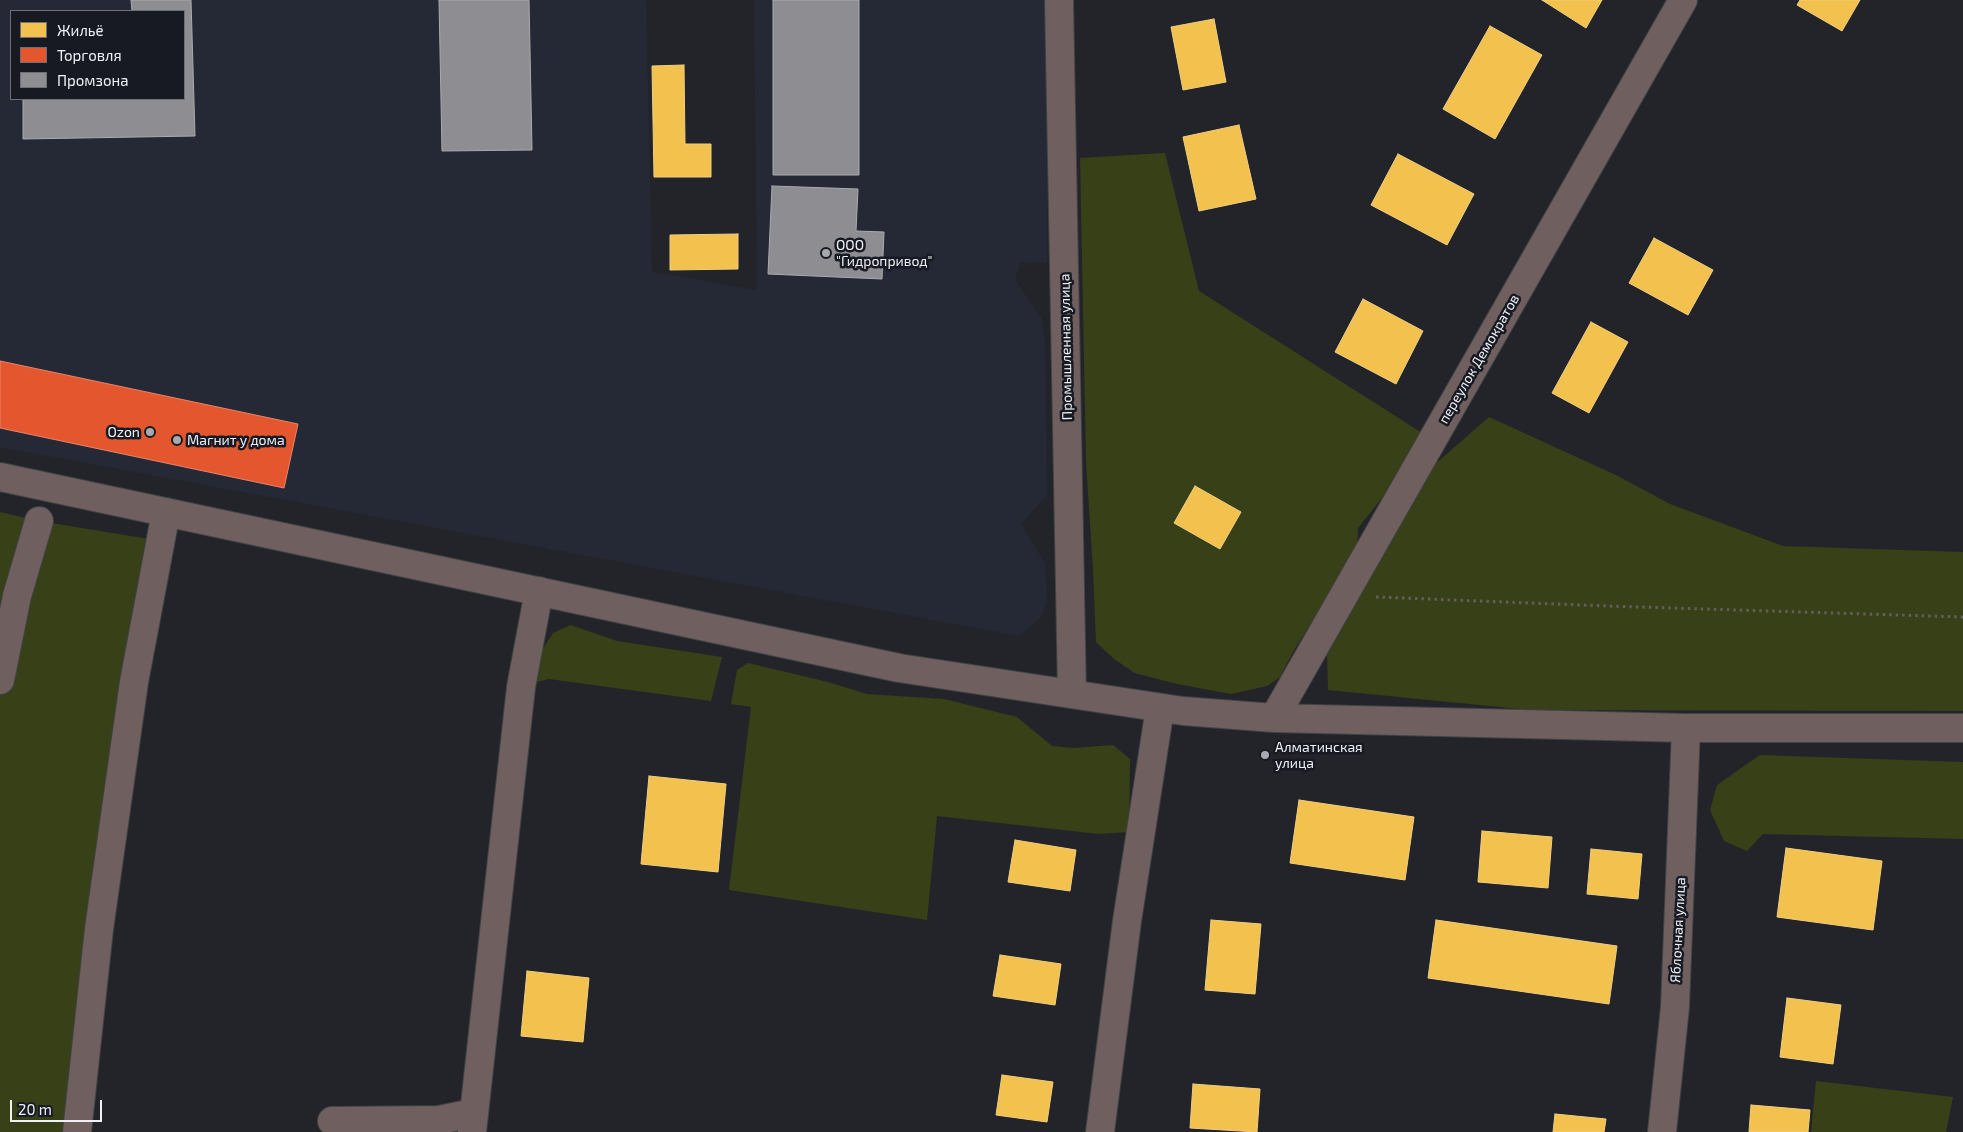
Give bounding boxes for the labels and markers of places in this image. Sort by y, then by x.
place label: ООО "Гидропривод" [836,237,932,270]
marker: ООО "Гидропривод" [820,247,832,259]
place label: Ozon [107,424,140,440]
marker: Ozon [144,426,156,438]
place label: Магнит у дома [187,432,285,448]
marker: Магнит у дома [171,434,183,446]
place label: Алматинская улица [1275,739,1363,772]
marker: Алматинская улица [1259,749,1271,761]

